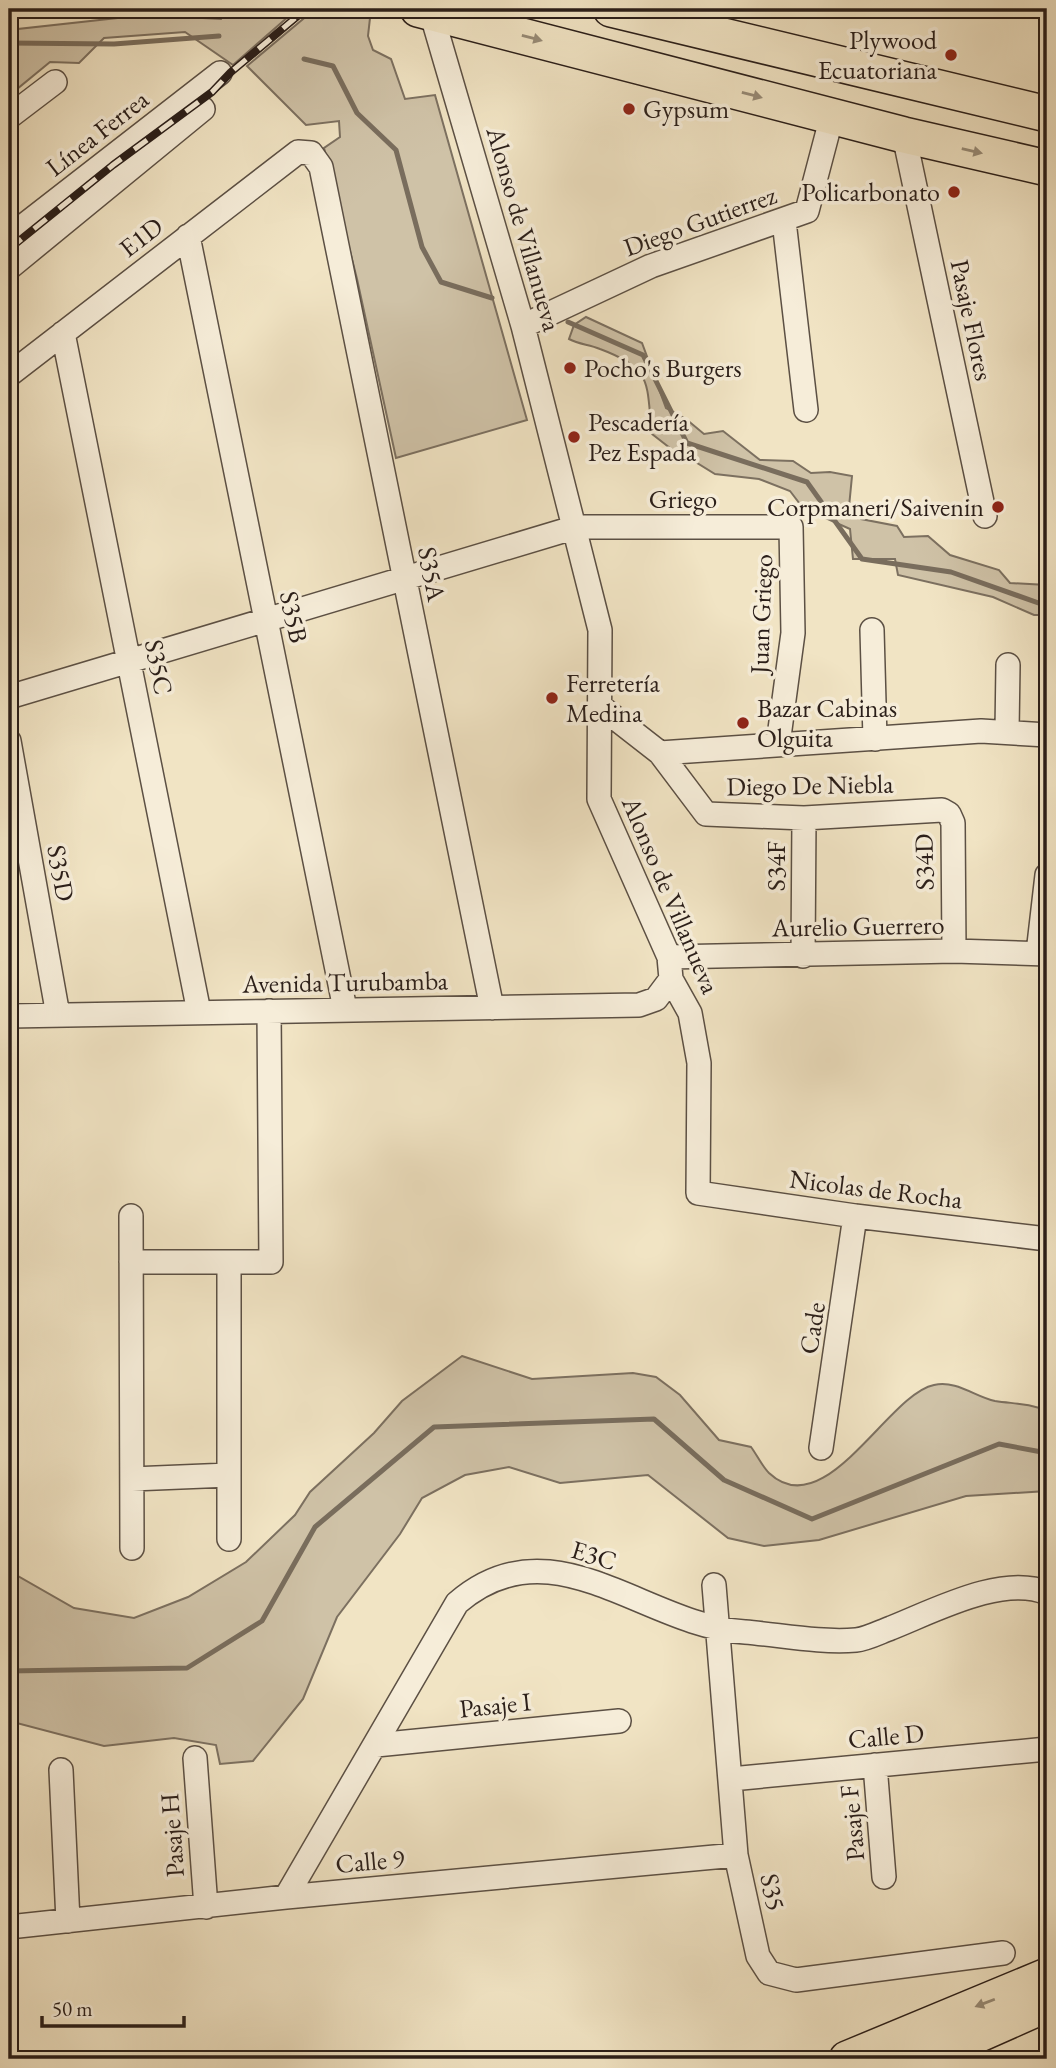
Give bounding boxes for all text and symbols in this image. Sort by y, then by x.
place label: Plywood Ecuatoriana [818,23,938,87]
one-way arrow [521,33,543,44]
marker: Plywood Ecuatoriana [943,47,959,63]
street label: Línea Ferrea [39,82,156,184]
one-way arrow [741,90,763,101]
place label: Gypsum [643,92,729,126]
marker: Gypsum [621,101,637,117]
street label: Alonso de Villanueva [478,122,570,336]
one-way arrow [961,145,983,156]
place label: Policarbonato [801,175,940,209]
street label: Diego Gutierrez [619,178,781,264]
marker: Policarbonato [946,184,962,200]
street label: E1D [112,209,170,265]
street label: Pasaje Flores [943,256,1001,384]
place label: Pocho's Burgers [584,351,742,385]
marker: Pocho's Burgers [562,360,578,376]
place label: Pescadería Pez Espada [588,405,697,469]
marker: Pescadería Pez Espada [566,429,582,445]
street label: Griego [649,482,717,516]
place label: Corpmaneri/Saivenin [767,490,984,524]
marker: Corpmaneri/Saivenin [990,499,1006,515]
street label: S35A [410,544,454,605]
street label: Juan Griego [742,553,780,677]
street label: S35B [272,588,316,646]
street label: S35C [137,637,181,697]
place label: Ferretería Medina [566,666,661,730]
marker: Ferretería Medina [544,690,560,706]
place label: Bazar Cabinas Olguita [757,691,897,755]
marker: Bazar Cabinas Olguita [735,715,751,731]
street label: Diego De Niebla [726,767,894,803]
street label: Alonso de Villanueva [614,790,728,999]
street label: S34D [907,833,941,891]
street label: S34F [759,841,793,891]
street label: S35D [39,842,83,904]
street label: Aurelio Guerrero [770,907,945,945]
street label: Avenida Turubamba [241,963,449,1001]
street label: Nicolas de Rocha [788,1162,965,1217]
street label: Cade [791,1300,833,1356]
street label: E3C [567,1532,621,1578]
street label: Pasaje I [457,1684,533,1726]
street label: Calle D [847,1716,925,1756]
street label: Pasaje F [832,1783,872,1863]
street label: Pasaje H [152,1792,192,1878]
street label: Calle 9 [334,1841,406,1881]
street label: S35 [753,1870,793,1914]
scale bar [42,1984,184,2028]
text: 50 m [52,1995,93,2022]
one-way arrow [974,1998,995,2009]

